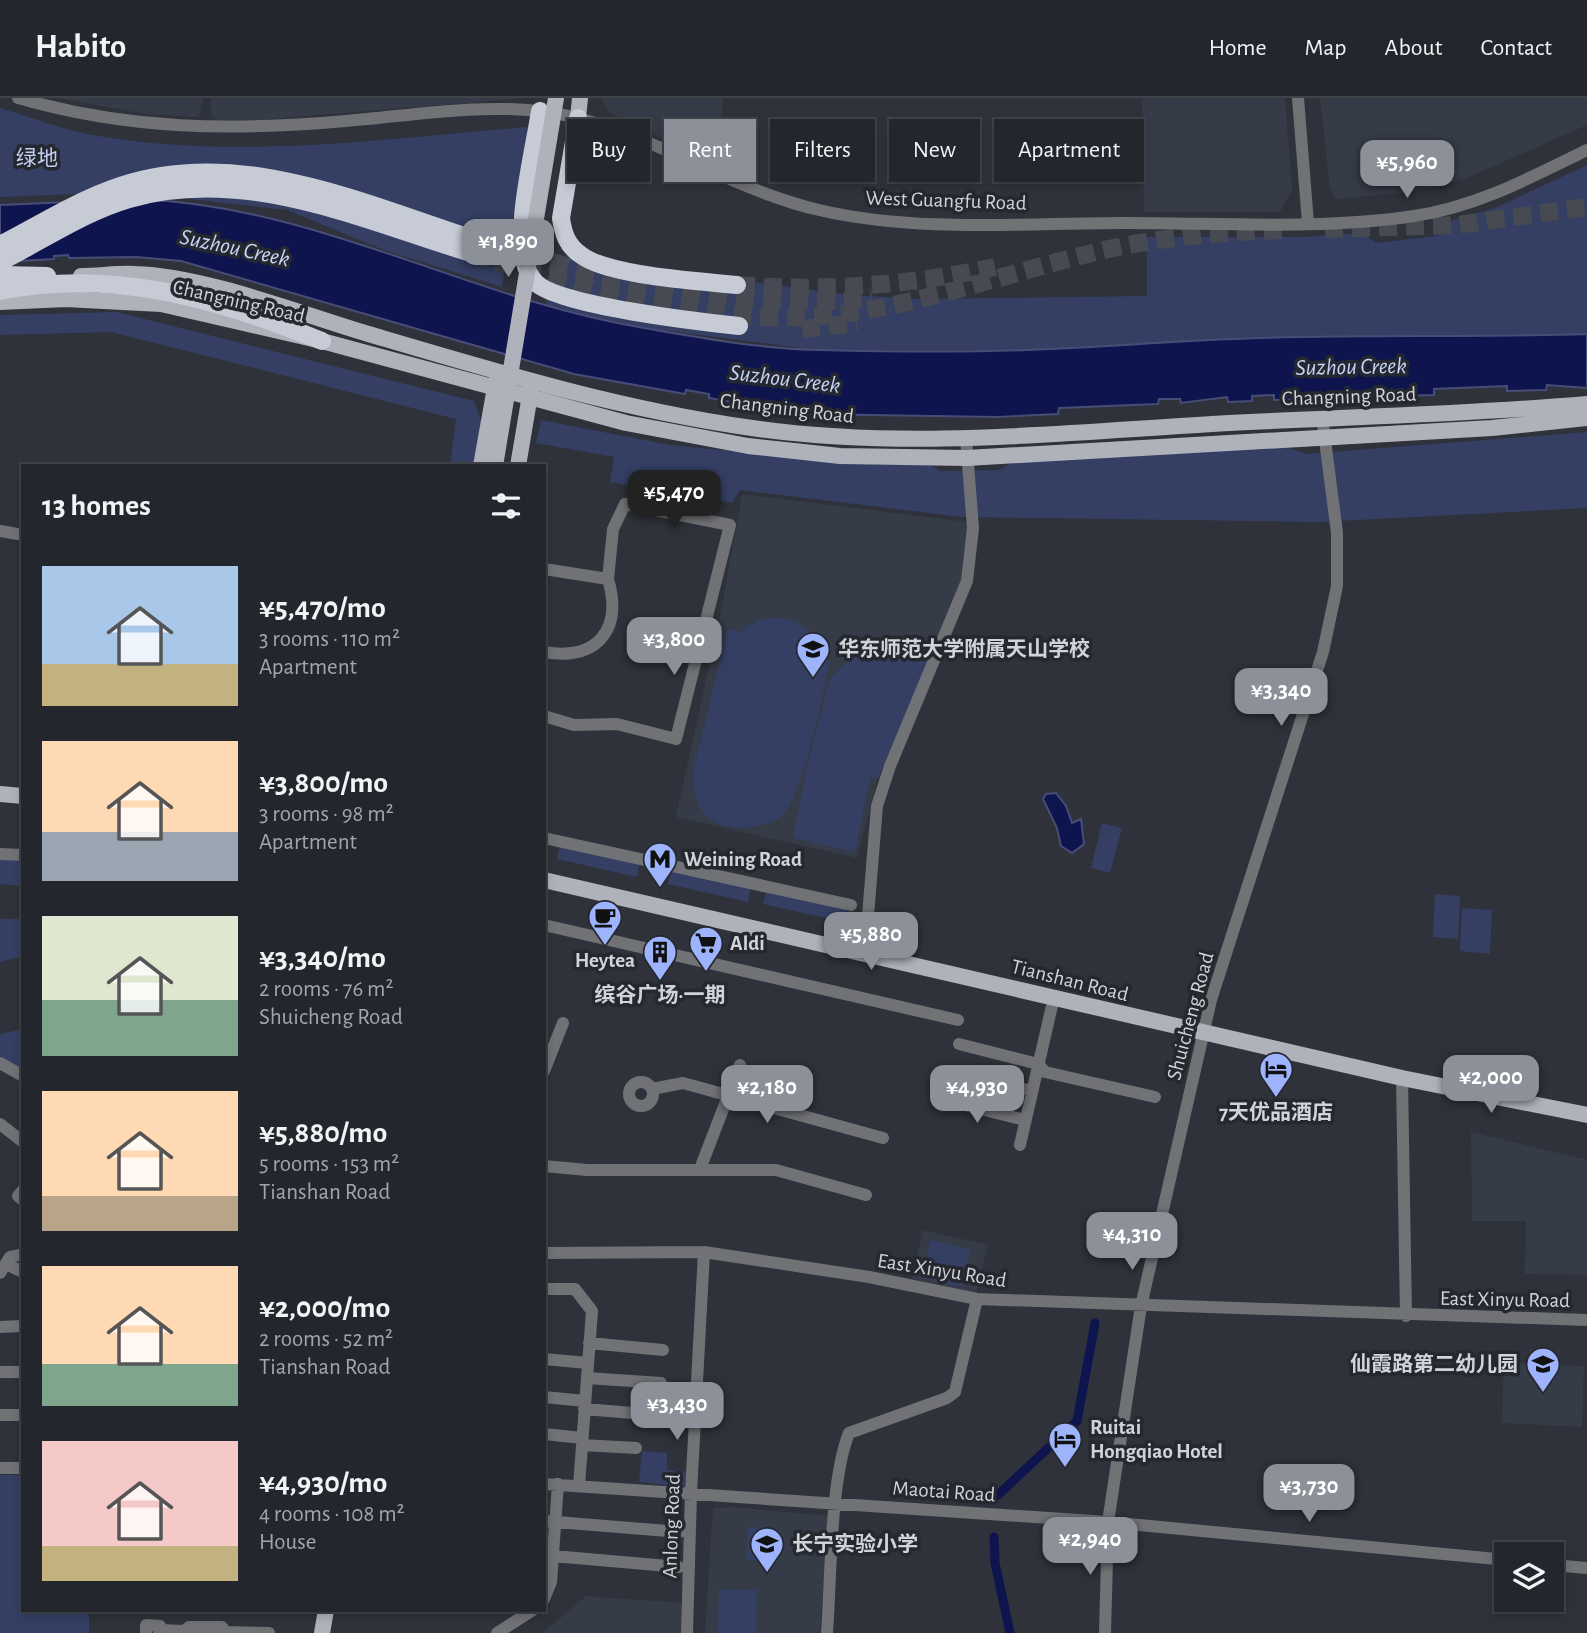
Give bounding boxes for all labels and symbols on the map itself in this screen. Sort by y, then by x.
pin: ¥5,960 [1350,140,1464,200]
park label: 绿地 [16,147,58,169]
street label: West Guangfu Road [865,187,1027,214]
pin: ¥1,890 [451,220,565,279]
water label: Suzhou Creek [178,226,292,271]
street label: Changning Road [171,276,307,327]
water label: Suzhou Creek [1295,355,1407,380]
water label: Suzhou Creek [728,361,842,398]
street label: Changning Road [1281,384,1417,409]
street label: Changning Road [719,390,855,427]
pin: ¥5,470 [617,470,731,530]
pin: ¥3,800 [617,618,731,677]
school or university icon: 华东师范大学附属天山学校 [794,630,832,679]
place label: 华东师范大学附属天山学校 [838,637,1090,660]
pin: ¥3,340 [1224,668,1338,728]
metro station icon: Weining Road [641,840,679,889]
place label: Weining Road [684,849,802,870]
cafe icon: Heytea [586,898,624,947]
pin: ¥5,880 [814,912,928,972]
supermarket icon: Aldi [687,924,725,973]
building icon: 缤谷广场·一期 [641,933,679,982]
place label: Aldi [730,933,765,954]
place label: Heytea [575,950,635,971]
street label: Shuicheng Road [1163,950,1218,1082]
street label: Tianshan Road [1009,956,1131,1005]
place label: 缤谷广场·一期 [595,983,725,1006]
hotel icon: 7天优品酒店 [1257,1050,1295,1099]
pin: ¥2,000 [1434,1056,1548,1115]
pin: ¥2,180 [710,1066,824,1125]
pin: ¥4,930 [920,1066,1034,1125]
place label: 7天优品酒店 [1219,1101,1333,1123]
pin: ¥4,310 [1075,1212,1189,1272]
street label: East Xinyu Road [876,1250,1008,1291]
street label: East Xinyu Road [1440,1288,1570,1311]
school or university icon: 仙霞路第二幼儿园 [1524,1345,1562,1394]
place label: 仙霞路第二幼儿园 [1350,1353,1518,1375]
pin: ¥3,430 [620,1382,734,1442]
place label: Ruitai Hongqiao Hotel [1090,1417,1223,1462]
hotel icon: Ruitai Hongqiao Hotel [1046,1420,1084,1469]
pin: ¥3,730 [1252,1464,1366,1524]
street label: Anlong Road [659,1473,684,1579]
street label: Maotai Road [892,1477,996,1506]
pin: ¥2,940 [1033,1518,1147,1577]
school or university icon: 长宁实验小学 [748,1525,786,1574]
place label: 长宁实验小学 [792,1532,918,1555]

